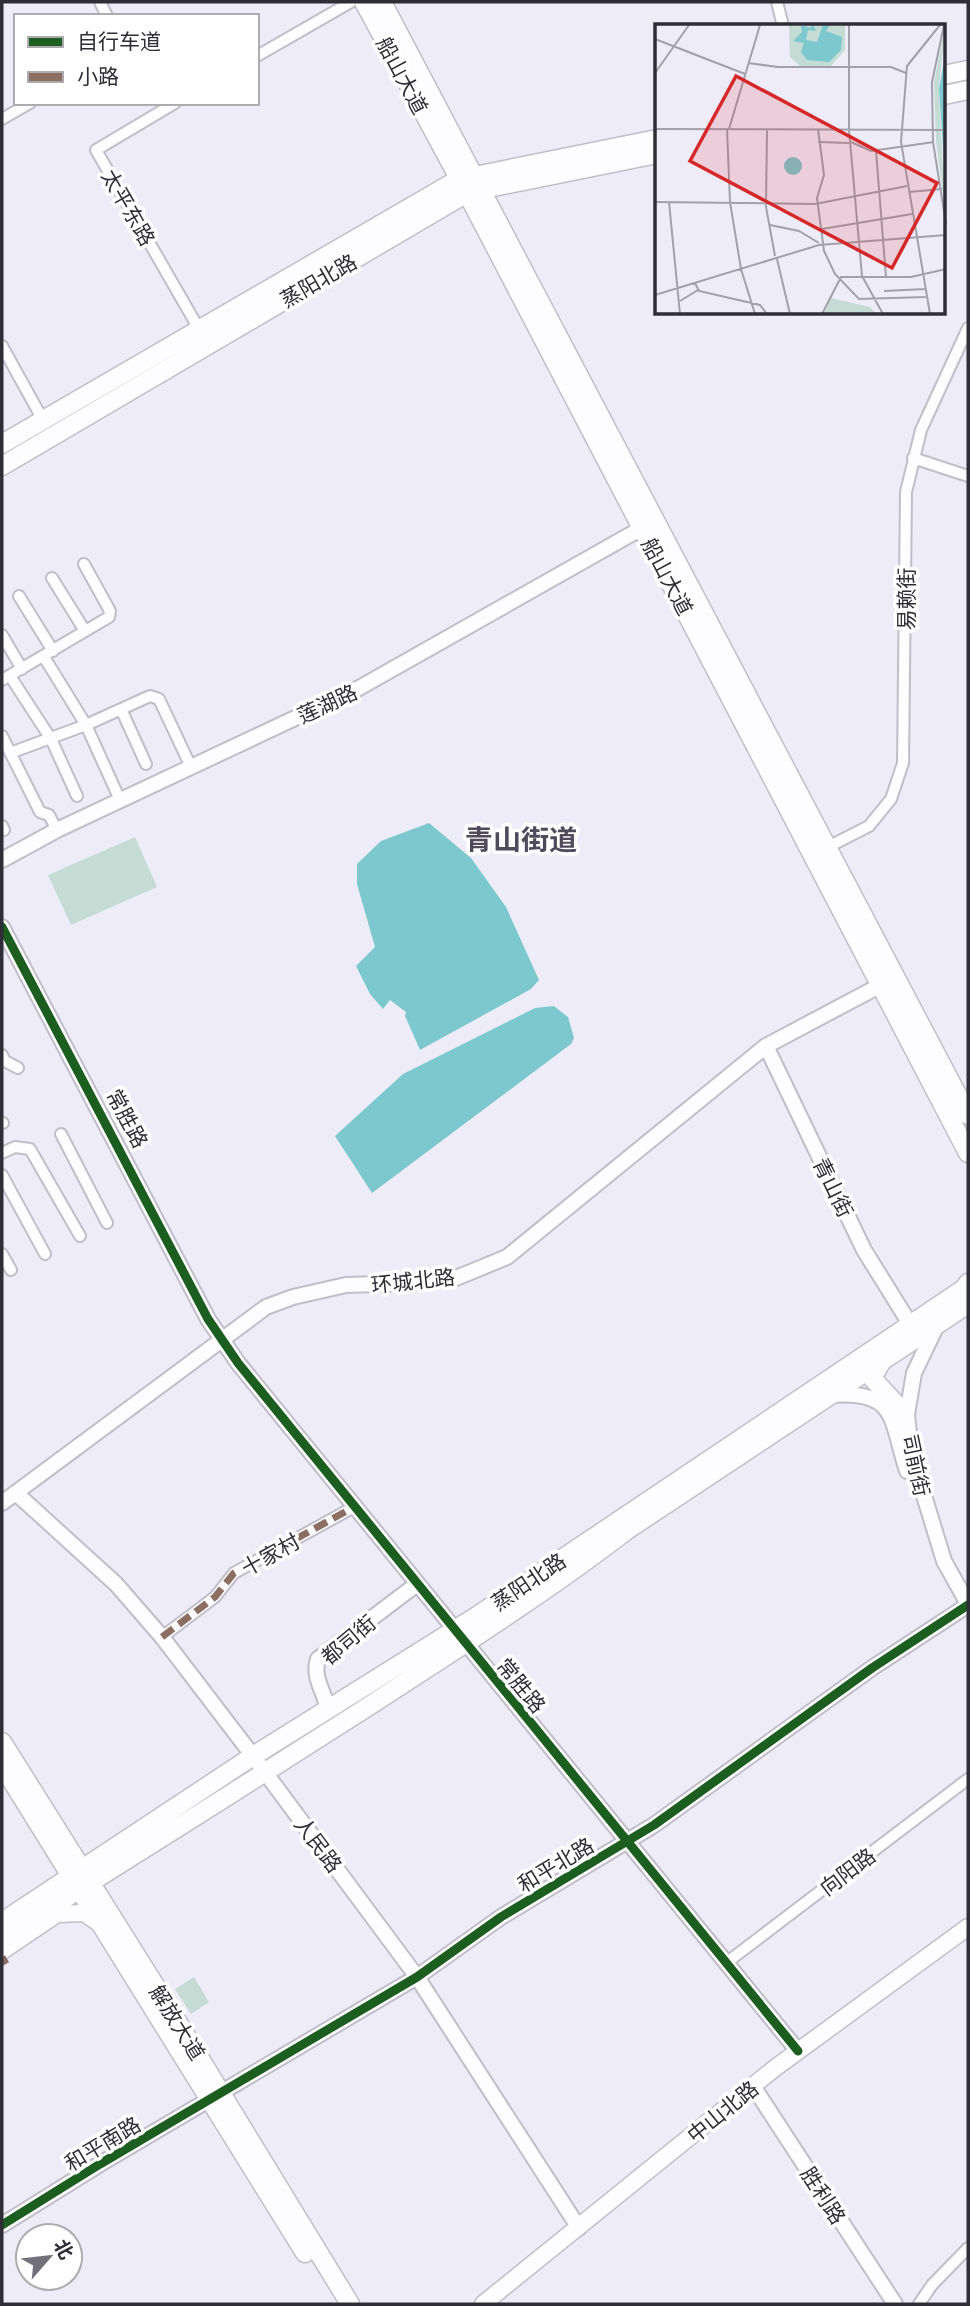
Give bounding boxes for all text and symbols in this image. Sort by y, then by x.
legend [14,14,259,105]
inset map [655,24,946,315]
text: 自行车道 [77,28,161,53]
street label: 船山大道 [372,32,434,118]
text: 小路 [77,63,119,88]
street label: 太平东路 [97,164,161,250]
street label: 蒸阳北路 [275,248,361,312]
street label: 船山大道 [637,533,699,619]
street label: 易赖街 [893,568,918,631]
street label: 莲湖路 [293,678,361,728]
district label: 青山街道 [465,822,577,856]
street label: 常胜路 [102,1084,154,1152]
street label: 青山街 [809,1153,859,1221]
street label: 环城北路 [370,1263,456,1297]
street label: 司前街 [898,1432,936,1498]
street label: 十家村 [236,1528,304,1580]
street label: 蒸阳北路 [486,1547,570,1615]
street label: 都司街 [316,1609,380,1669]
street label: 常胜路 [492,1653,552,1717]
street label: 人民路 [290,1811,348,1877]
street label: 和平北路 [513,1832,597,1896]
street label: 向阳路 [814,1842,880,1900]
street label: 解放大道 [145,1980,211,2064]
street label: 中山北路 [681,2075,763,2147]
street label: 和平南路 [60,2111,144,2175]
street label: 胜利路 [796,2162,852,2228]
north arrow [14,2222,84,2292]
text: 北 [50,2235,79,2263]

